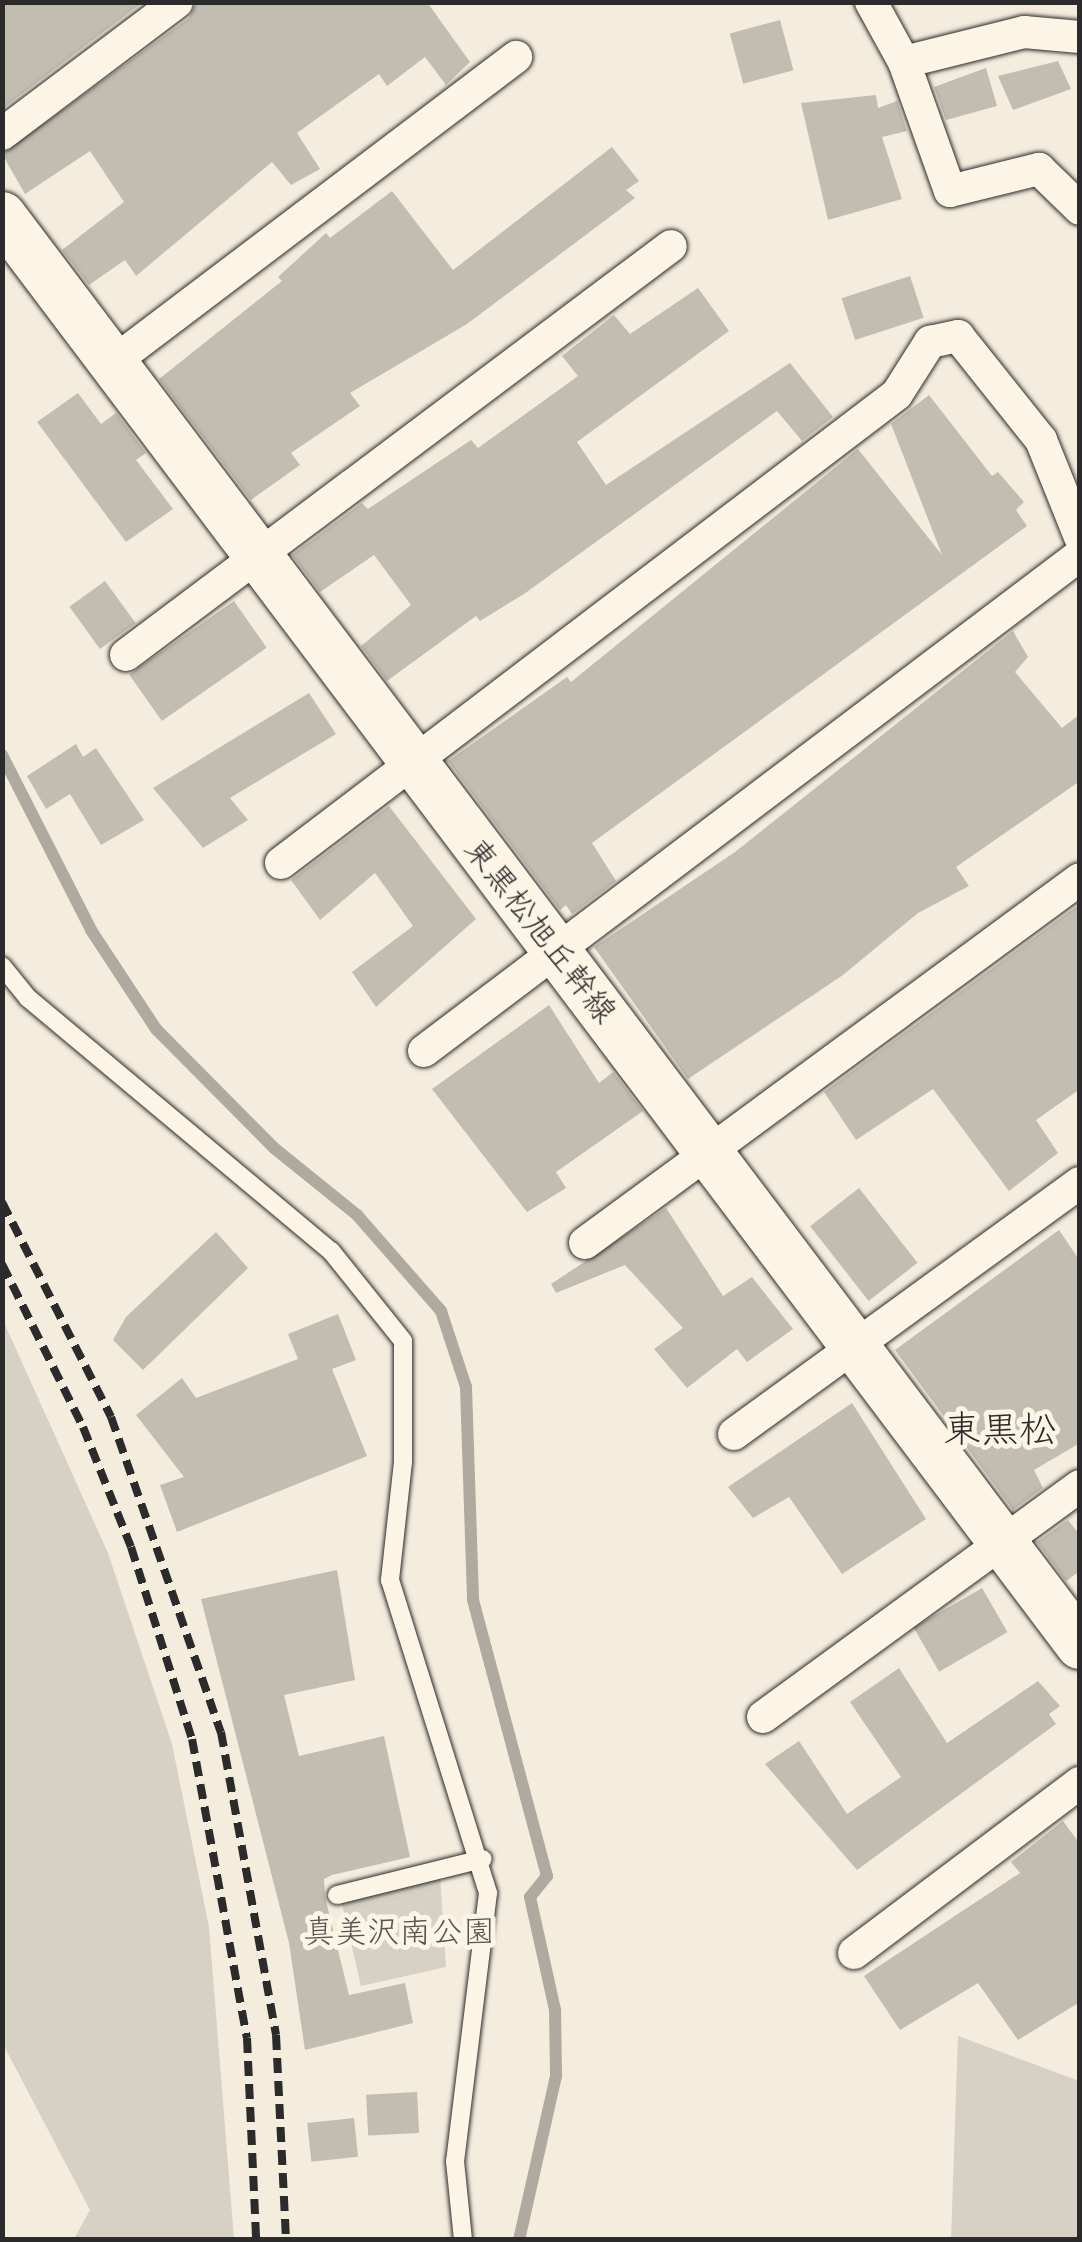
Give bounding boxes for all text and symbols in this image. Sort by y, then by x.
street label: 東黒松旭丘幹線 [456,831,624,1031]
district label: 東黒松 [943,1408,1057,1454]
park label: 真美沢南公園 [303,1913,495,1951]

